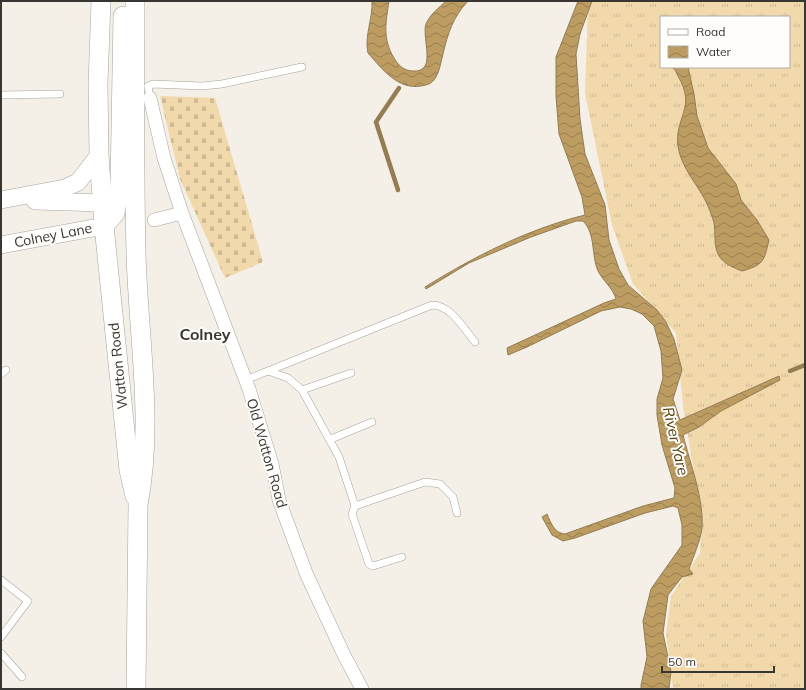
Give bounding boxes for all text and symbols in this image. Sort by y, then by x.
legend [660,16,790,68]
text: Road [696,24,725,39]
text: Water [696,44,732,59]
street label: Colney Lane [12,219,94,251]
street label: Watton Road [105,322,131,410]
district label: Colney [179,324,231,344]
street label: Old Watton Road [243,396,291,510]
water label: River Yare [659,405,693,477]
scale bar [662,648,774,674]
text: 50 m [668,654,696,669]

